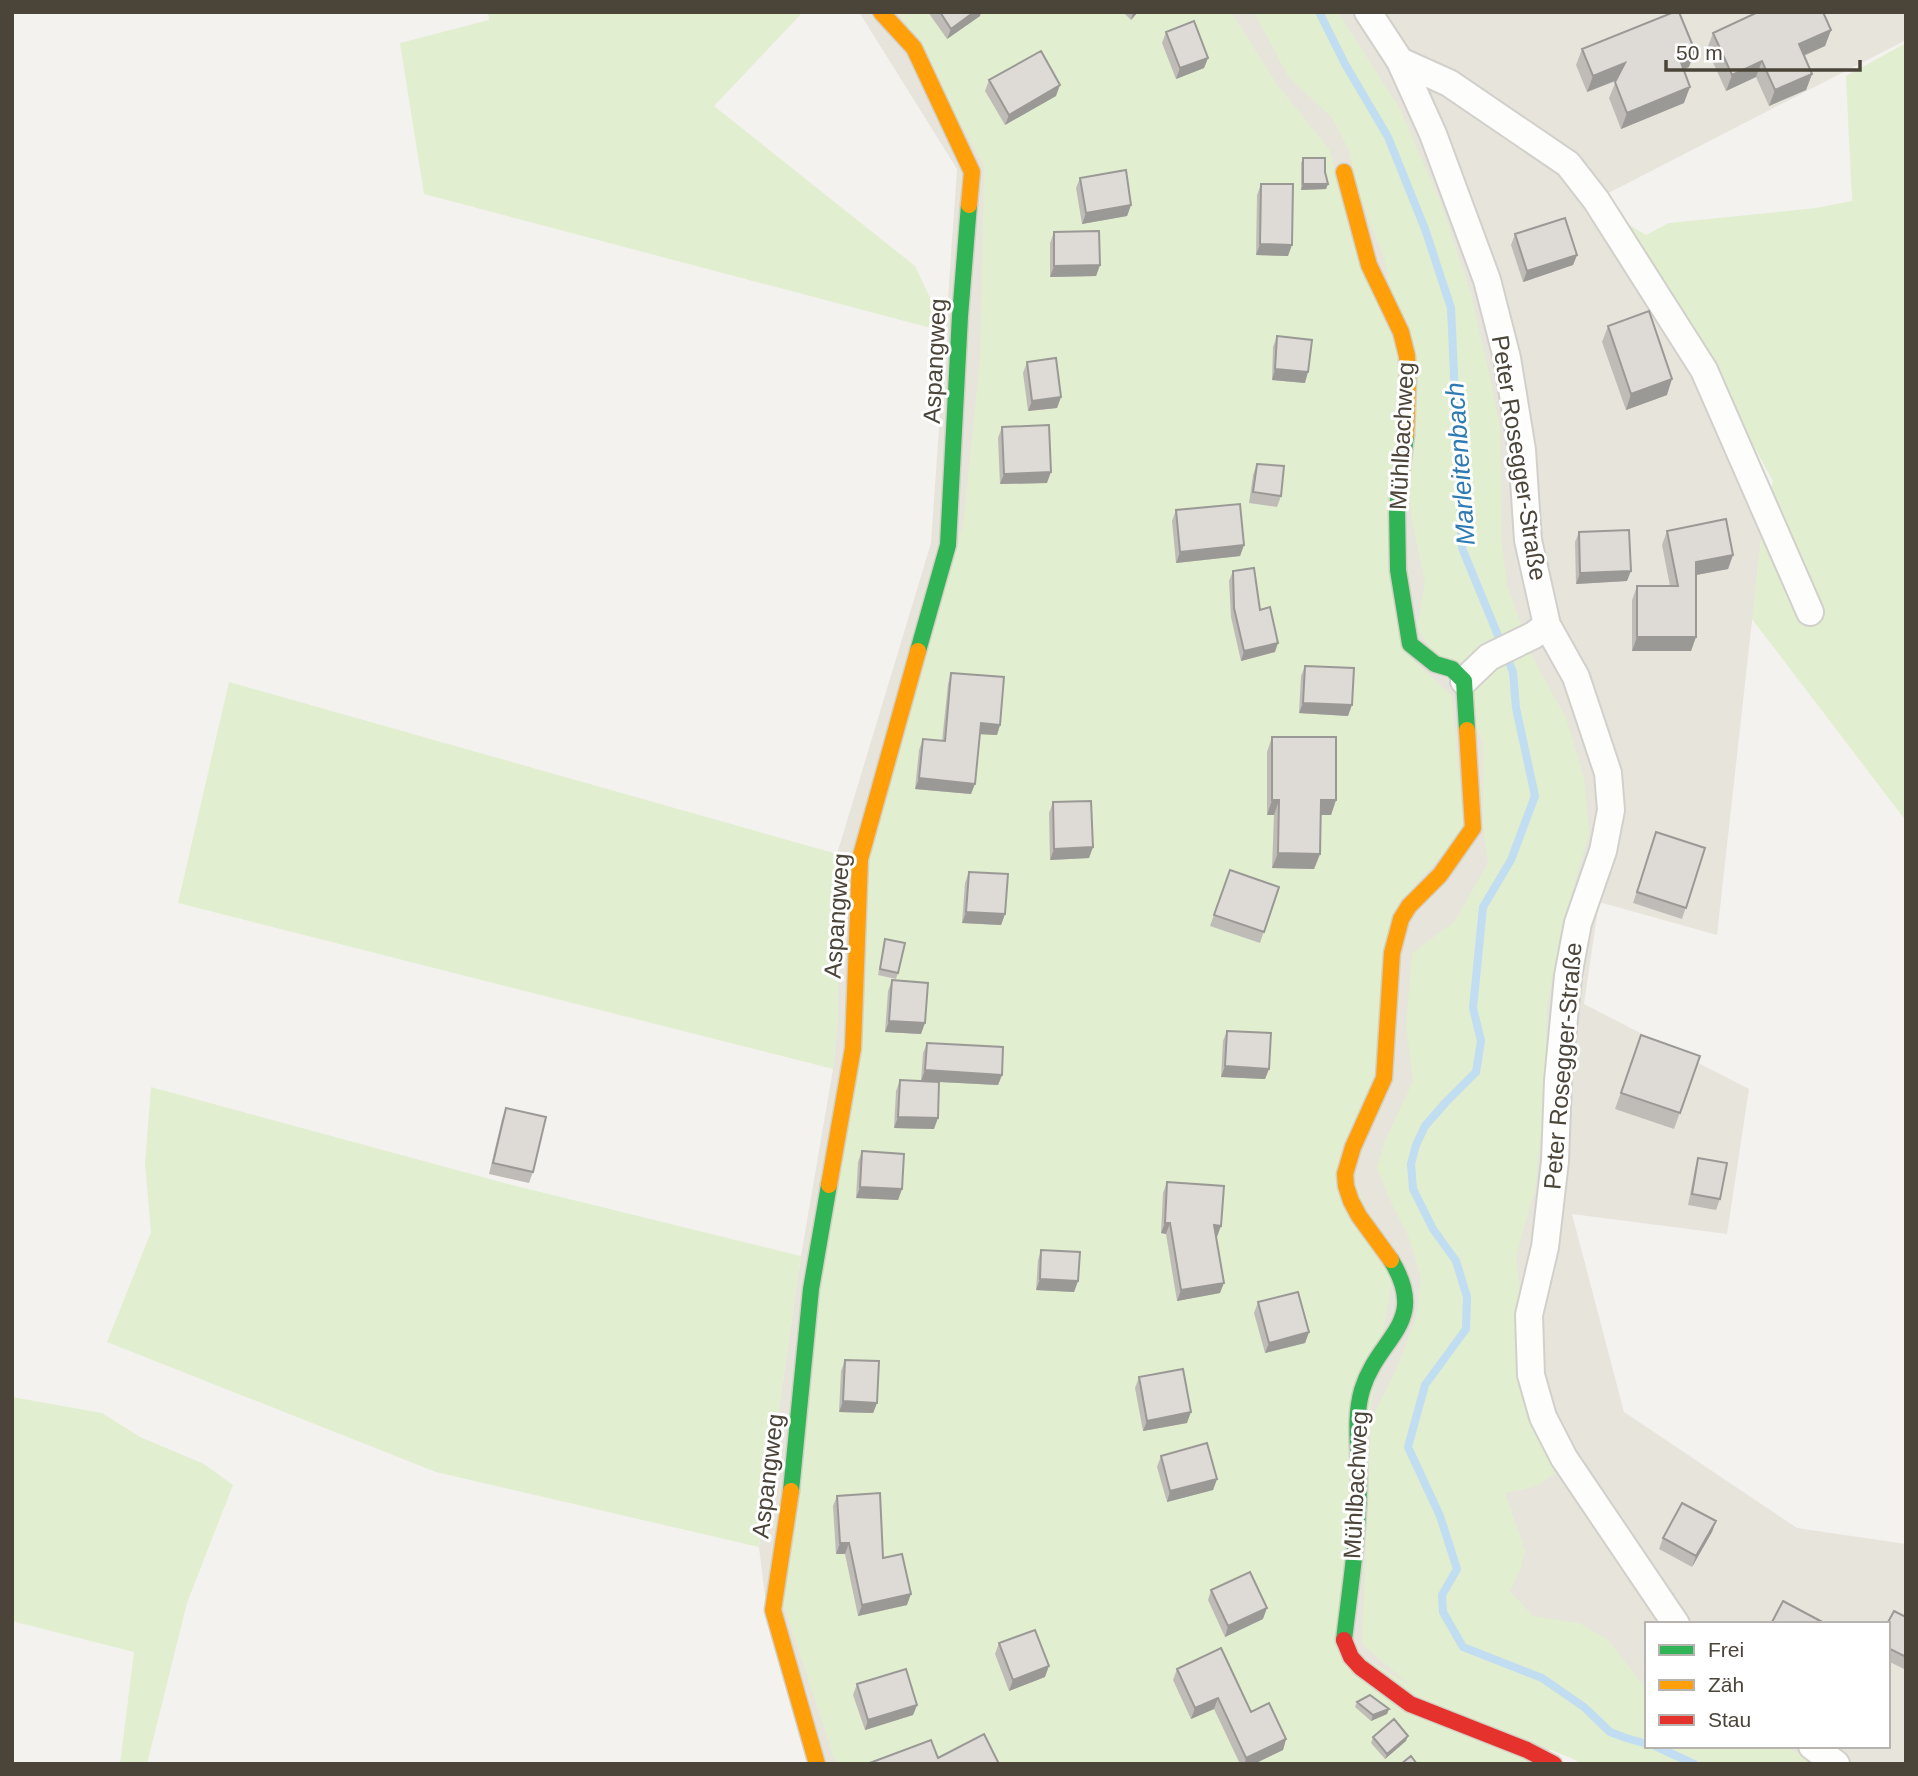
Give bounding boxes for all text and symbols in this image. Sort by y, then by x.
scale bar [1666,28,1860,72]
text: 50 m [1676,41,1723,64]
street label: Aspangweg [918,298,951,424]
street label: Peter Rosegger-Straße [1487,333,1552,583]
street label: Mühlbachweg [1384,361,1419,511]
water label: Marleitenbach [1439,381,1481,547]
street label: Aspangweg [819,852,854,979]
street label: Peter Rosegger-Straße [1538,941,1587,1191]
street label: Mühlbachweg [1338,1410,1373,1560]
street label: Aspangweg [746,1412,789,1540]
legend [1645,1622,1890,1748]
text: Frei [1708,1638,1744,1661]
text: Zäh [1708,1673,1744,1696]
text: Stau [1708,1708,1751,1731]

